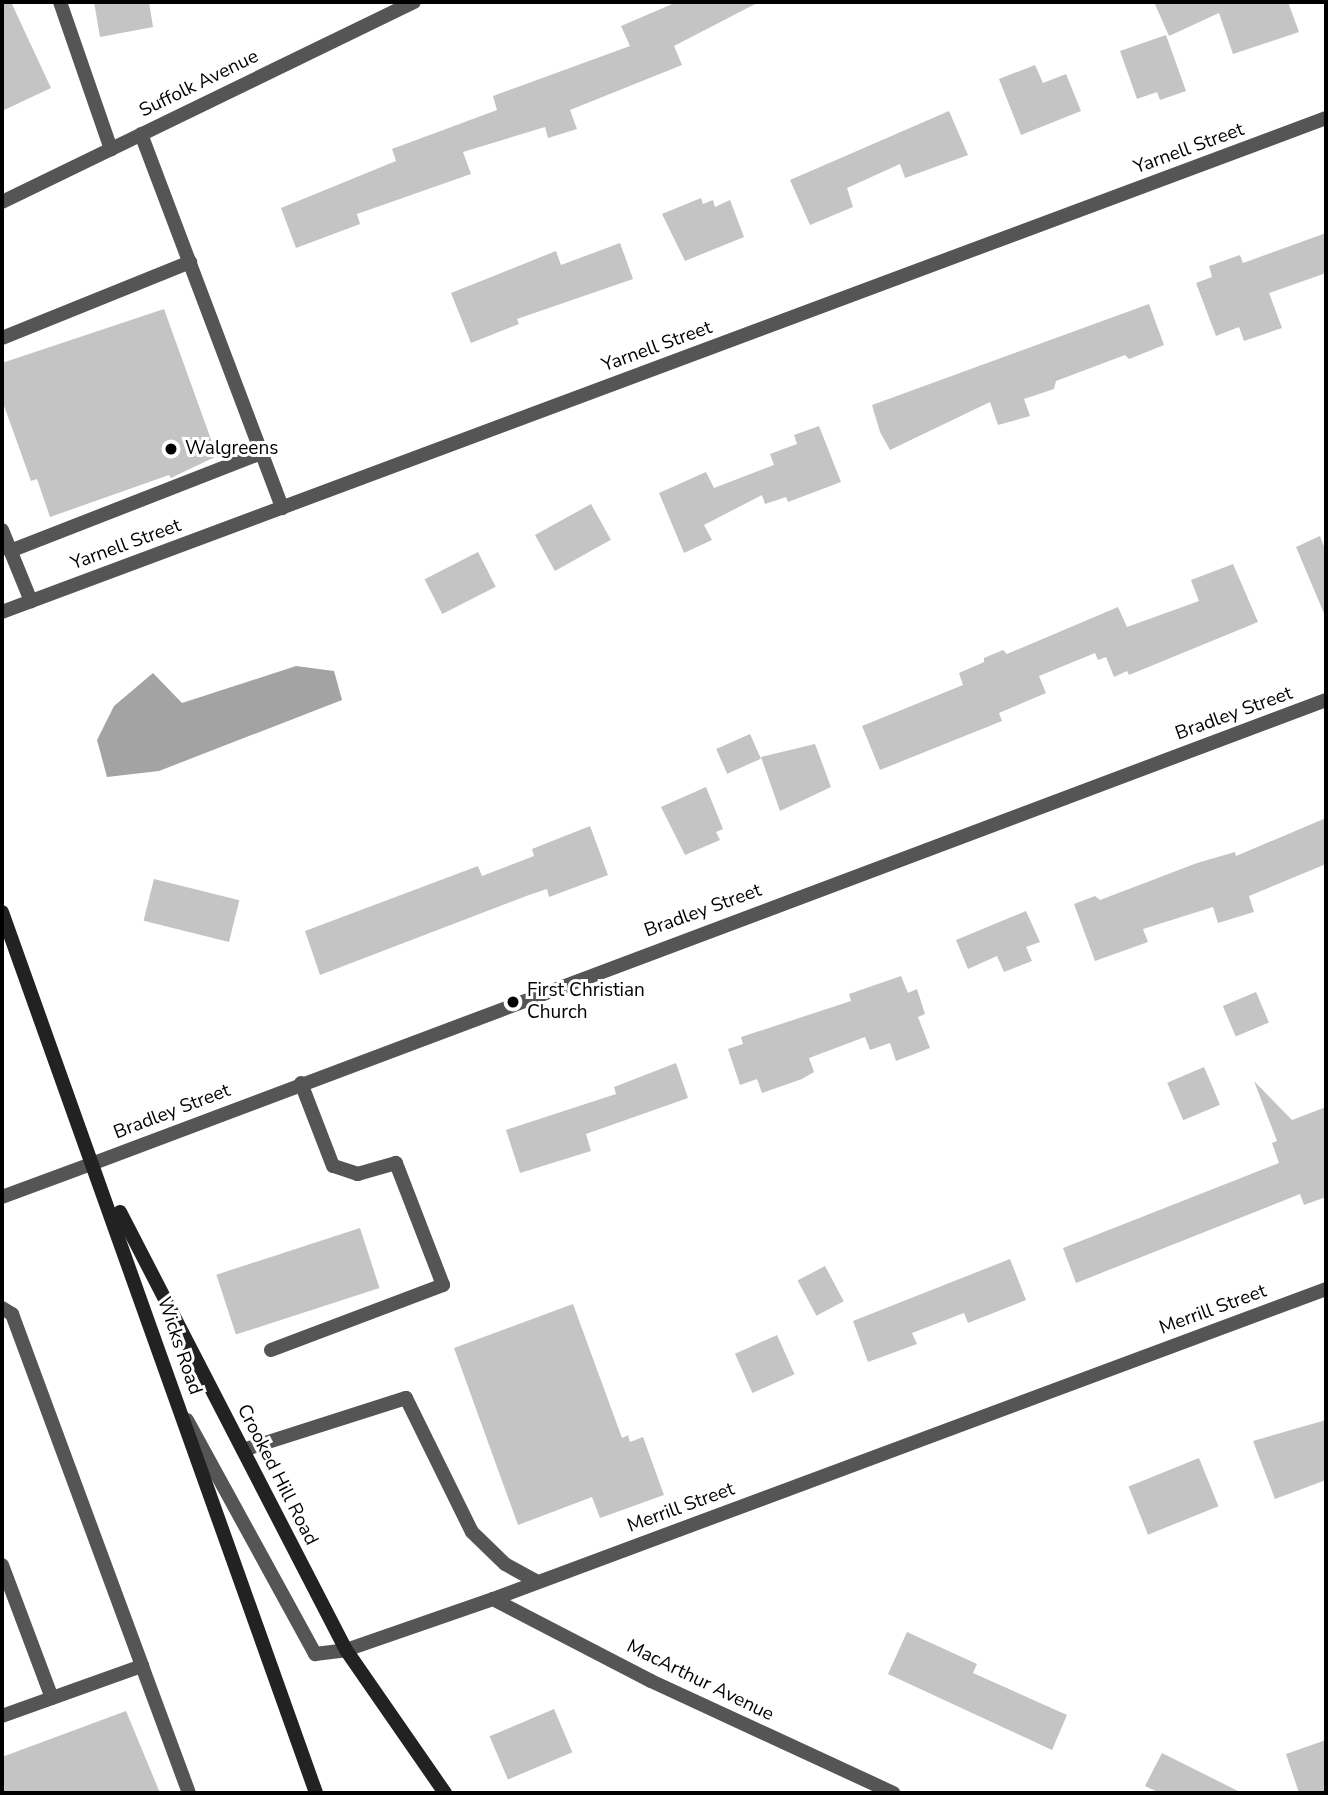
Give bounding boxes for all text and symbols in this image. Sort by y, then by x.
street label: Suffolk Avenue [136,45,262,123]
street label: Yarnell Street [1131,119,1247,179]
street label: Yarnell Street [599,317,715,377]
place label: Walgreens [185,438,278,460]
marker: Walgreens [163,441,179,457]
street label: Yarnell Street [68,515,184,575]
street label: Bradley Street [1172,682,1296,746]
street label: Bradley Street [641,879,765,943]
place label: First Christian Church [527,980,645,1024]
marker: First Christian Church [505,994,521,1010]
street label: Bradley Street [111,1079,233,1145]
street label: Merrill Street [1156,1280,1270,1340]
street label: Wicks Road [152,1294,206,1398]
street label: Crooked Hill Road [232,1401,322,1549]
street label: Merrill Street [624,1478,738,1538]
street label: MacArthur Avenue [623,1636,777,1726]

